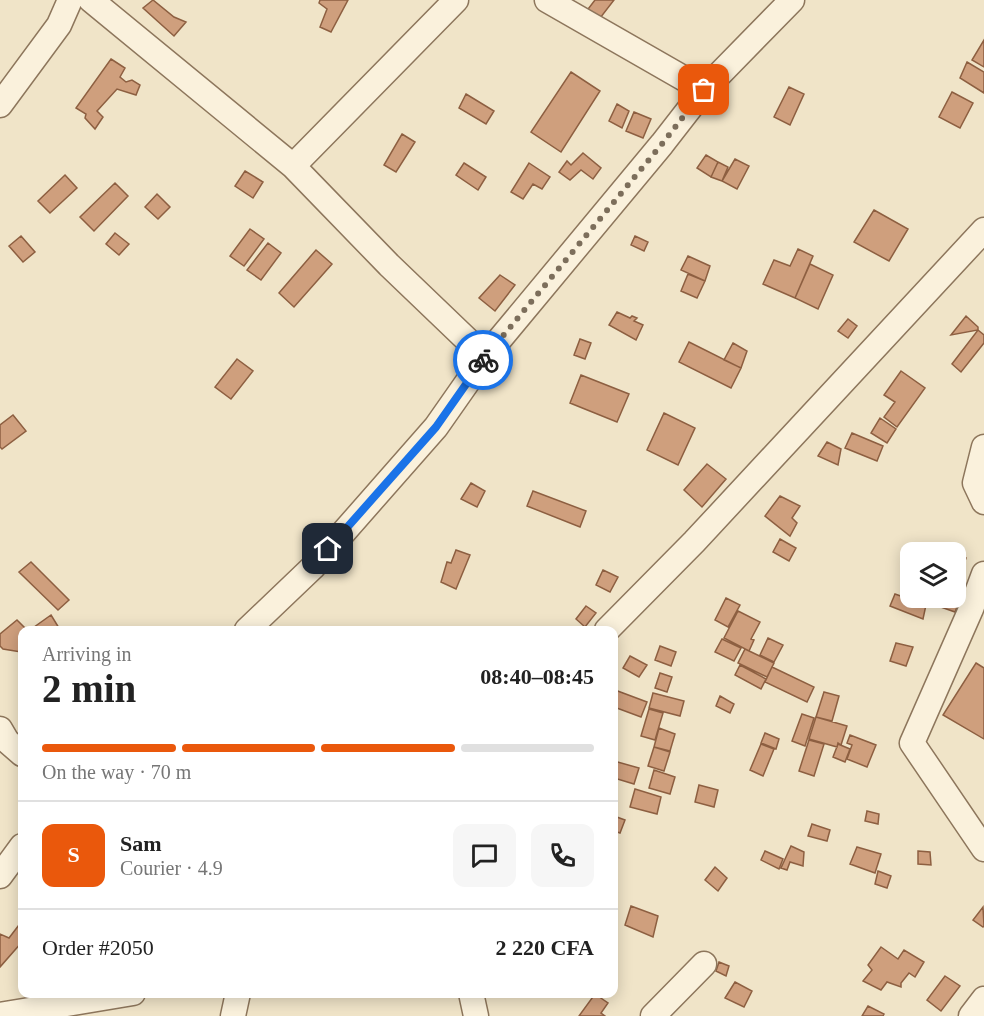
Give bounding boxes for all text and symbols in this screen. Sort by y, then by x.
pin [678,64,729,115]
icon: bag [687,73,720,106]
courier [453,330,513,390]
icon: bike [467,344,500,377]
pin [302,523,353,574]
icon: home [311,532,344,565]
map controls [900,542,966,608]
button: layers [900,542,966,608]
text: Arriving in [42,643,131,665]
text: 08:40–08:45 [480,664,594,689]
text: 2 min [42,667,136,710]
text: On the way · 70 m [42,761,191,783]
button: chat [453,824,516,887]
button: phone [531,824,594,887]
text: Sam [120,831,162,856]
text: S [67,842,80,867]
text: Courier · 4.9 [120,857,223,879]
text: Order #2050 [42,935,154,960]
text: 2 220 CFA [495,935,594,960]

